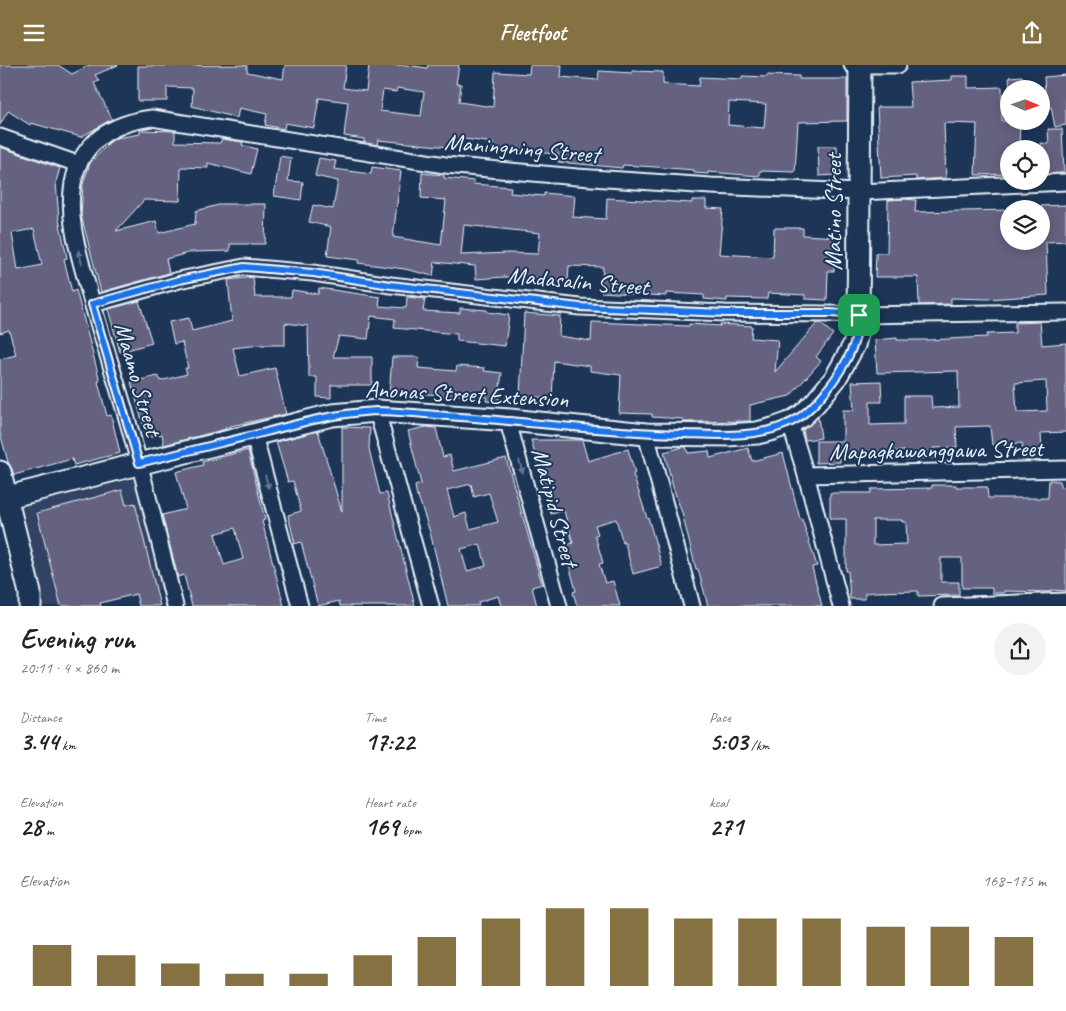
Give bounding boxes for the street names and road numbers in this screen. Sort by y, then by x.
street label: Maningning Street [443,126,604,170]
street label: Matino Street [818,151,848,271]
street label: Madasalin Street [506,260,652,302]
street label: Maamo Street [107,319,169,441]
street label: Anonas Street Extension [365,374,569,414]
street label: Mapagkawanggawa Street [829,433,1045,467]
street label: Matipid Street [525,445,586,572]

